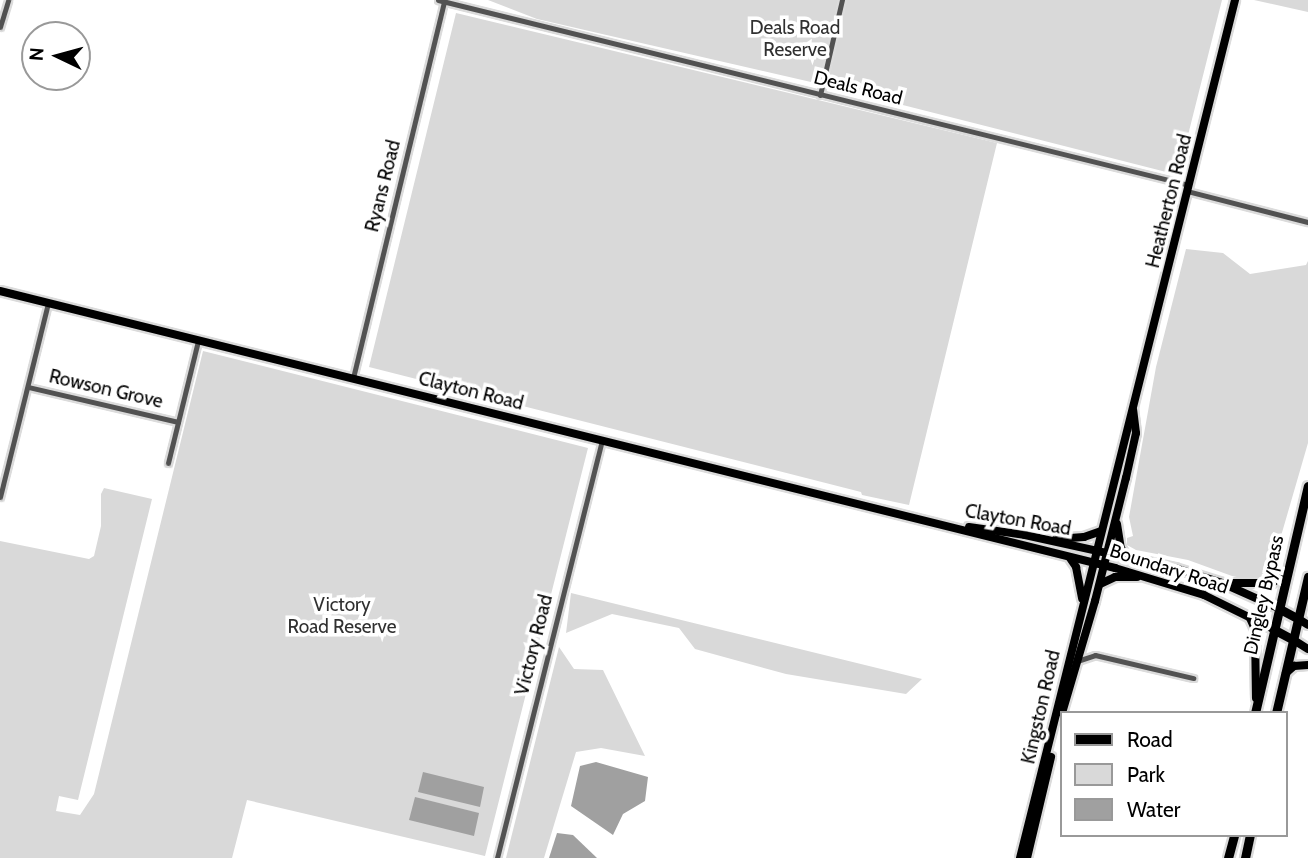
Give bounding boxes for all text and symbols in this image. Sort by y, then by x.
park label: Deals Road Reserve [750,17,840,61]
north arrow [21,21,91,91]
text: N [25,47,49,62]
street label: Deals Road [811,66,905,110]
street label: Heatherton Road [1141,132,1197,270]
street label: Ryans Road [361,138,405,234]
street label: Rowson Grove [47,365,165,413]
street label: Clayton Road [416,367,526,415]
street label: Clayton Road [963,499,1073,541]
street label: Dingley Bypass [1239,533,1289,657]
street label: Boundary Road [1107,539,1231,599]
street label: Victory Road [510,592,558,698]
park label: Victory Road Reserve [288,594,396,638]
street label: Kingston Road [1017,648,1065,766]
legend [1060,711,1287,837]
text: Road [1127,727,1173,752]
text: Park [1127,762,1165,787]
text: Water [1127,797,1180,822]

